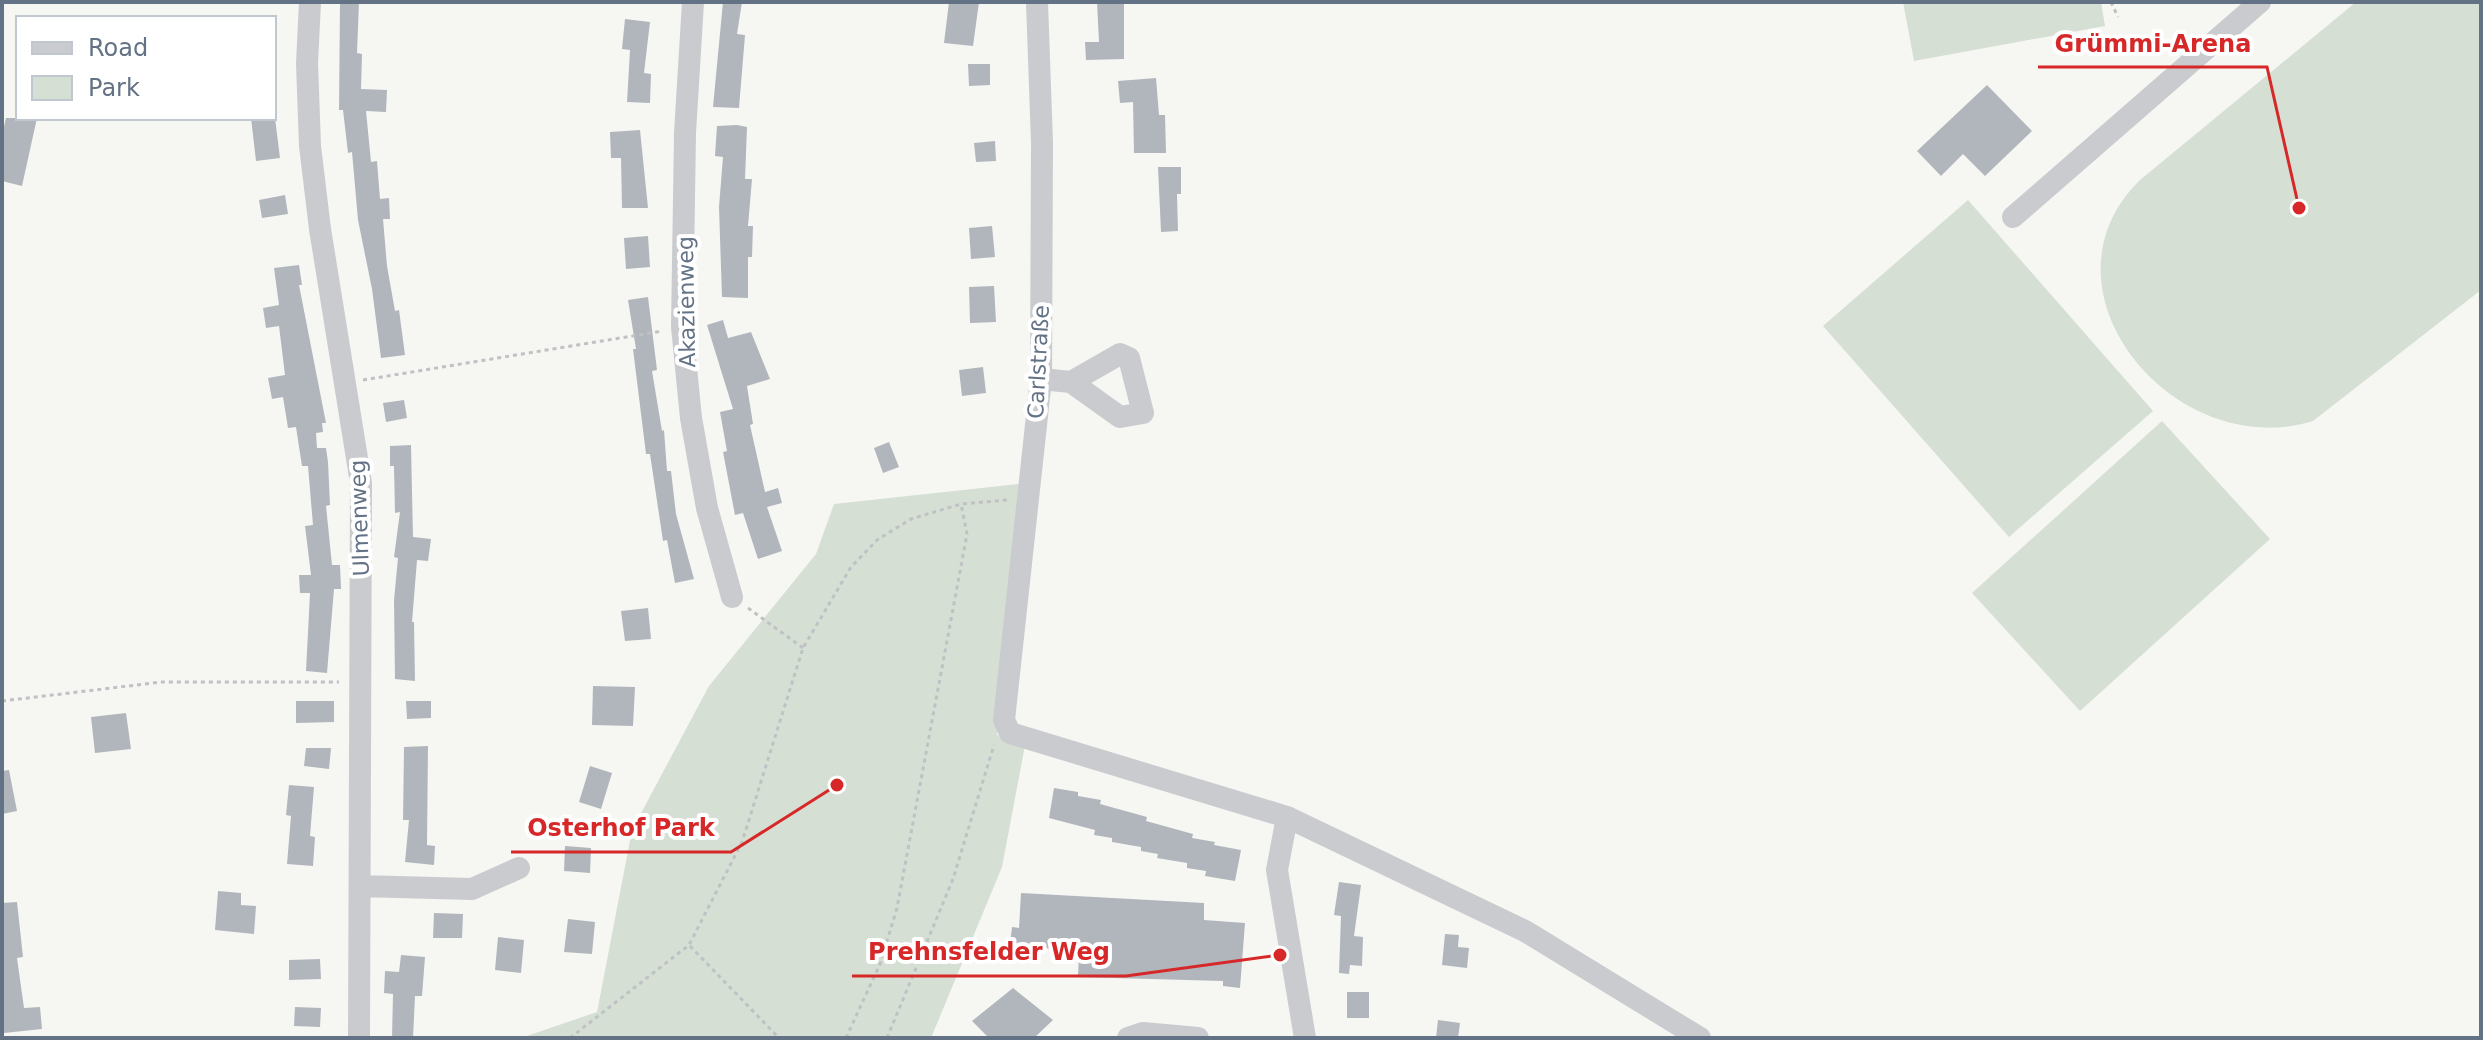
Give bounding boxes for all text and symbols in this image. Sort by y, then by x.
legend [16,16,276,120]
callout: Grümmi-Arena [2038,19,2267,67]
text: Grümmi-Arena [2055,30,2251,58]
text: Road [88,34,148,62]
text: Park [88,74,140,102]
street label: Akazienweg [673,236,700,368]
street label: Carlstraße [1023,304,1054,420]
street label: Ulmenweg [345,459,374,577]
callout: Osterhof Park [511,804,731,852]
text: Osterhof Park [527,814,716,842]
callout: Prehnsfelder Weg [852,928,1126,976]
text: Prehnsfelder Weg [868,938,1110,966]

